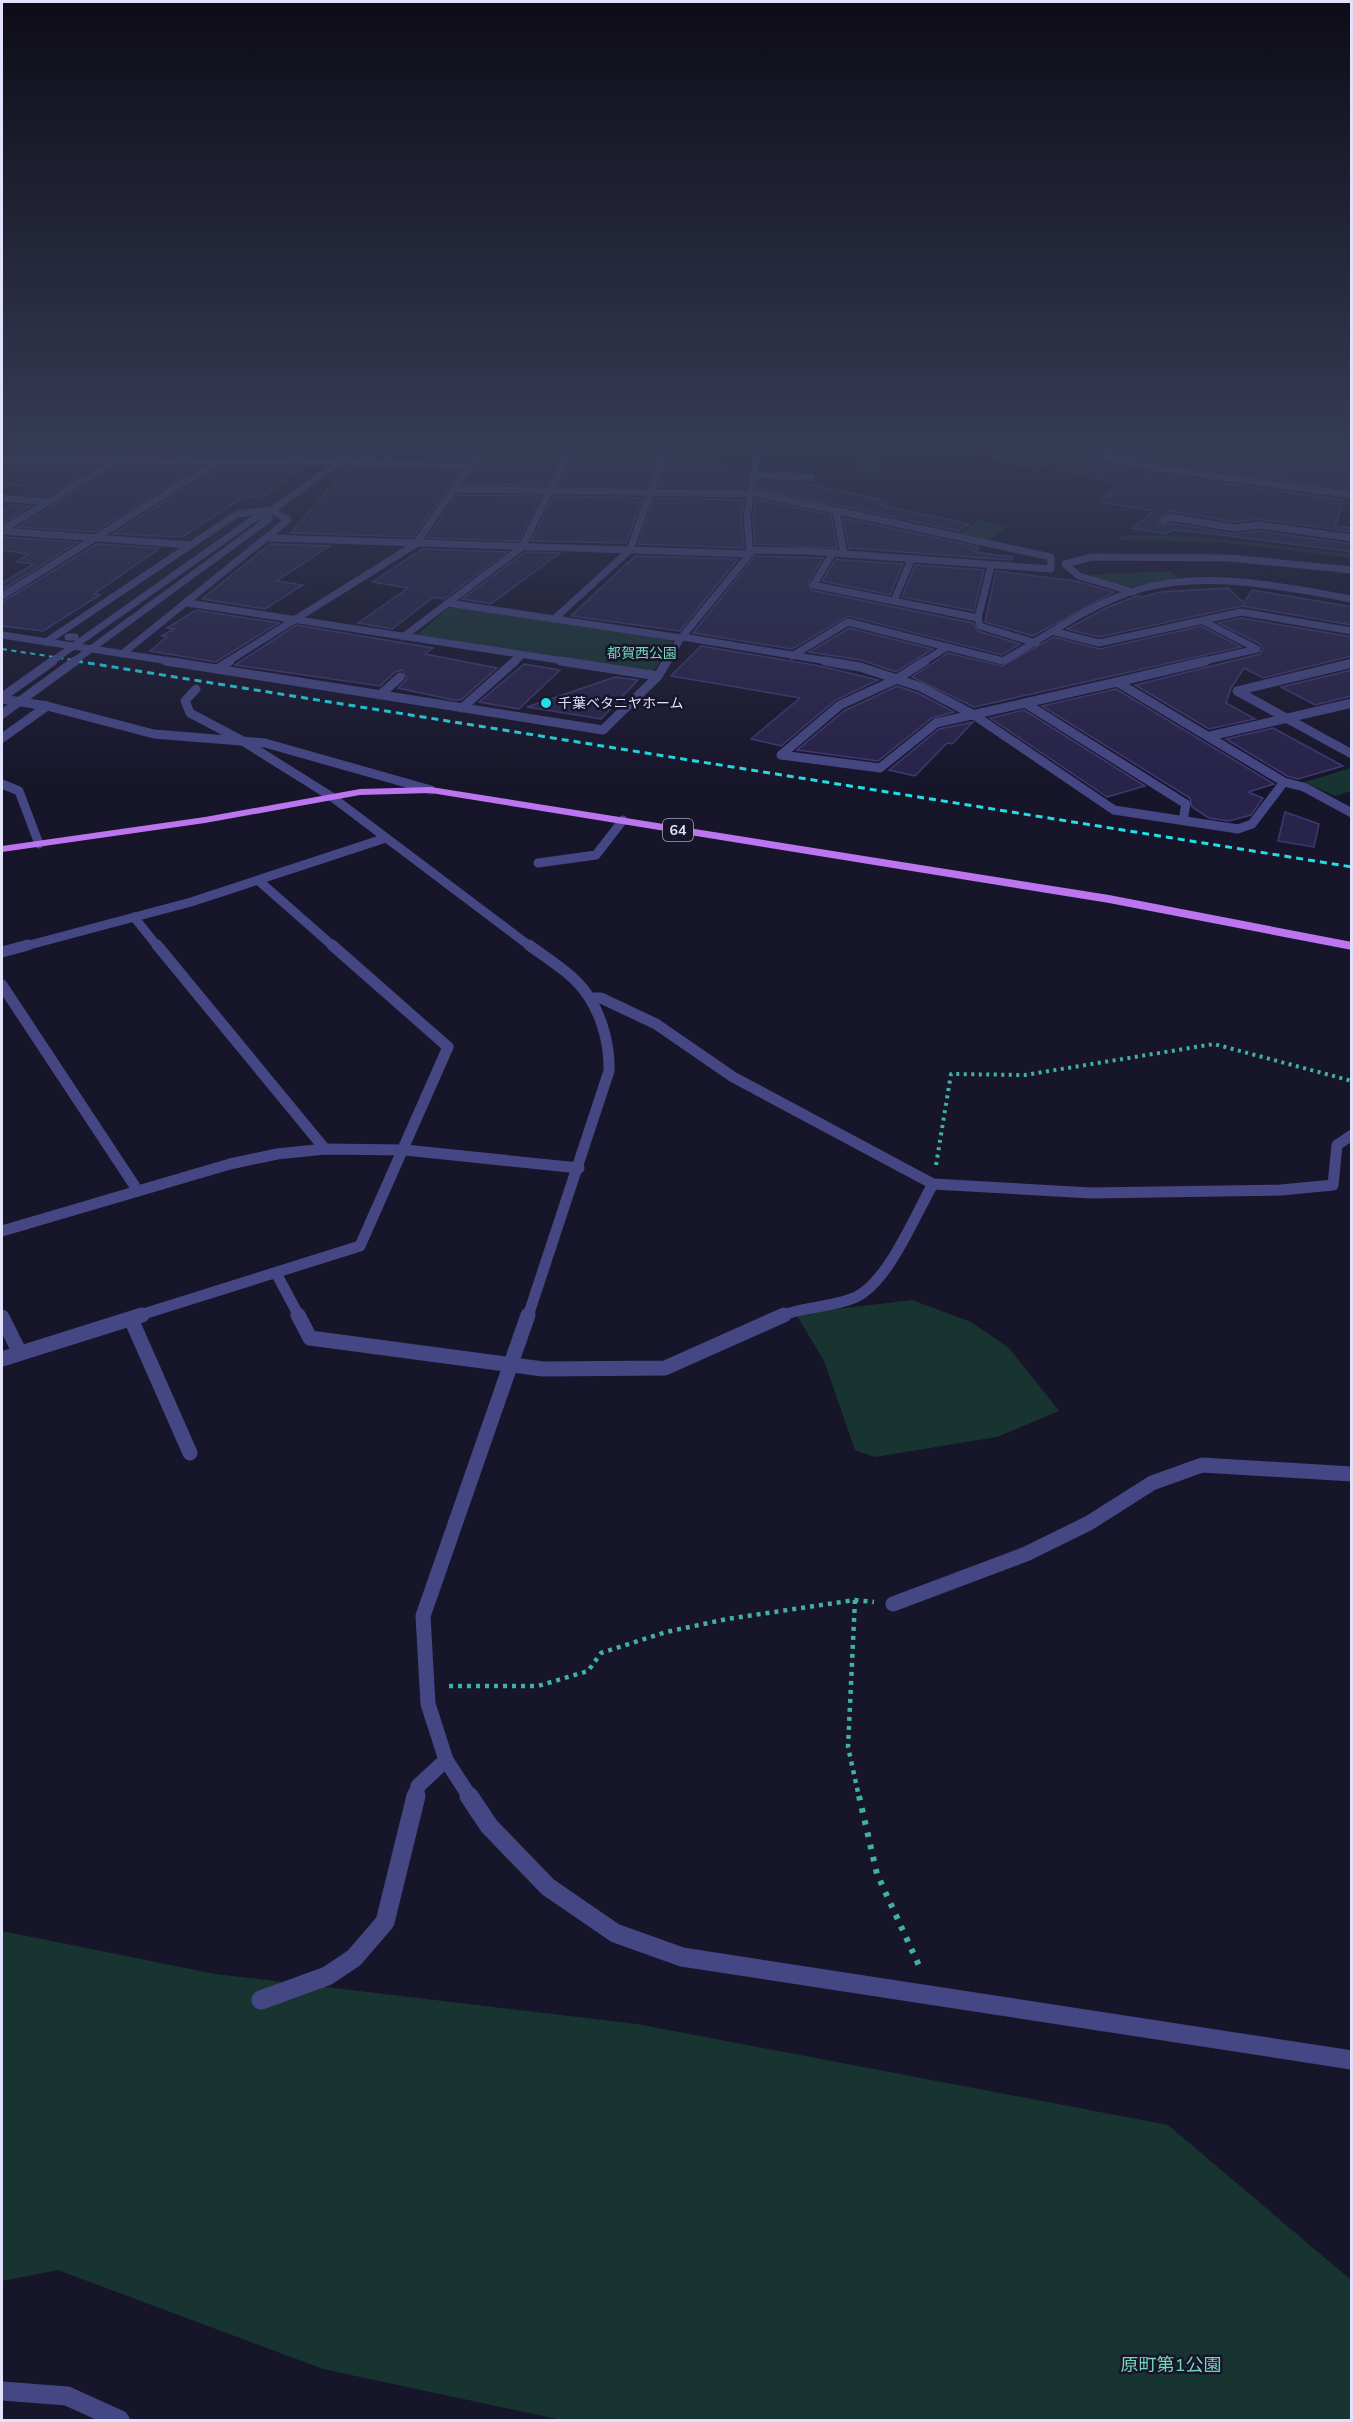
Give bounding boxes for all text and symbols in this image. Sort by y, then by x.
park label: 都賀西公園 [607,644,677,662]
place label: 千葉ベタニヤホーム [558,694,684,712]
marker: 千葉ベタニヤホーム [539,696,553,710]
road number: 64 [663,819,693,841]
park label: 原町第1公園 [1121,2353,1221,2376]

